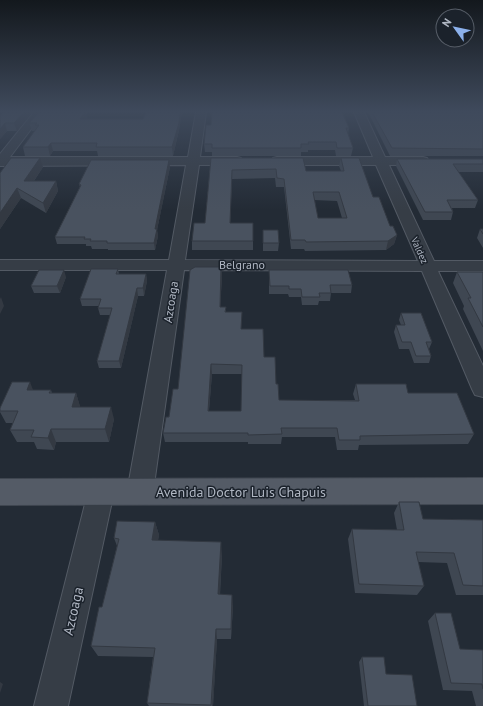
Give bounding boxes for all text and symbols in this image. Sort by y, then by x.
north arrow [435,8,475,48]
text: N [439,16,454,29]
street label: Valdez [408,234,431,266]
street label: Belgrano [219,257,265,272]
street label: Azcoaga [160,280,181,324]
street label: Avenida Doctor Luis Chapuis [156,483,326,501]
street label: Azcoaga [59,585,87,637]

